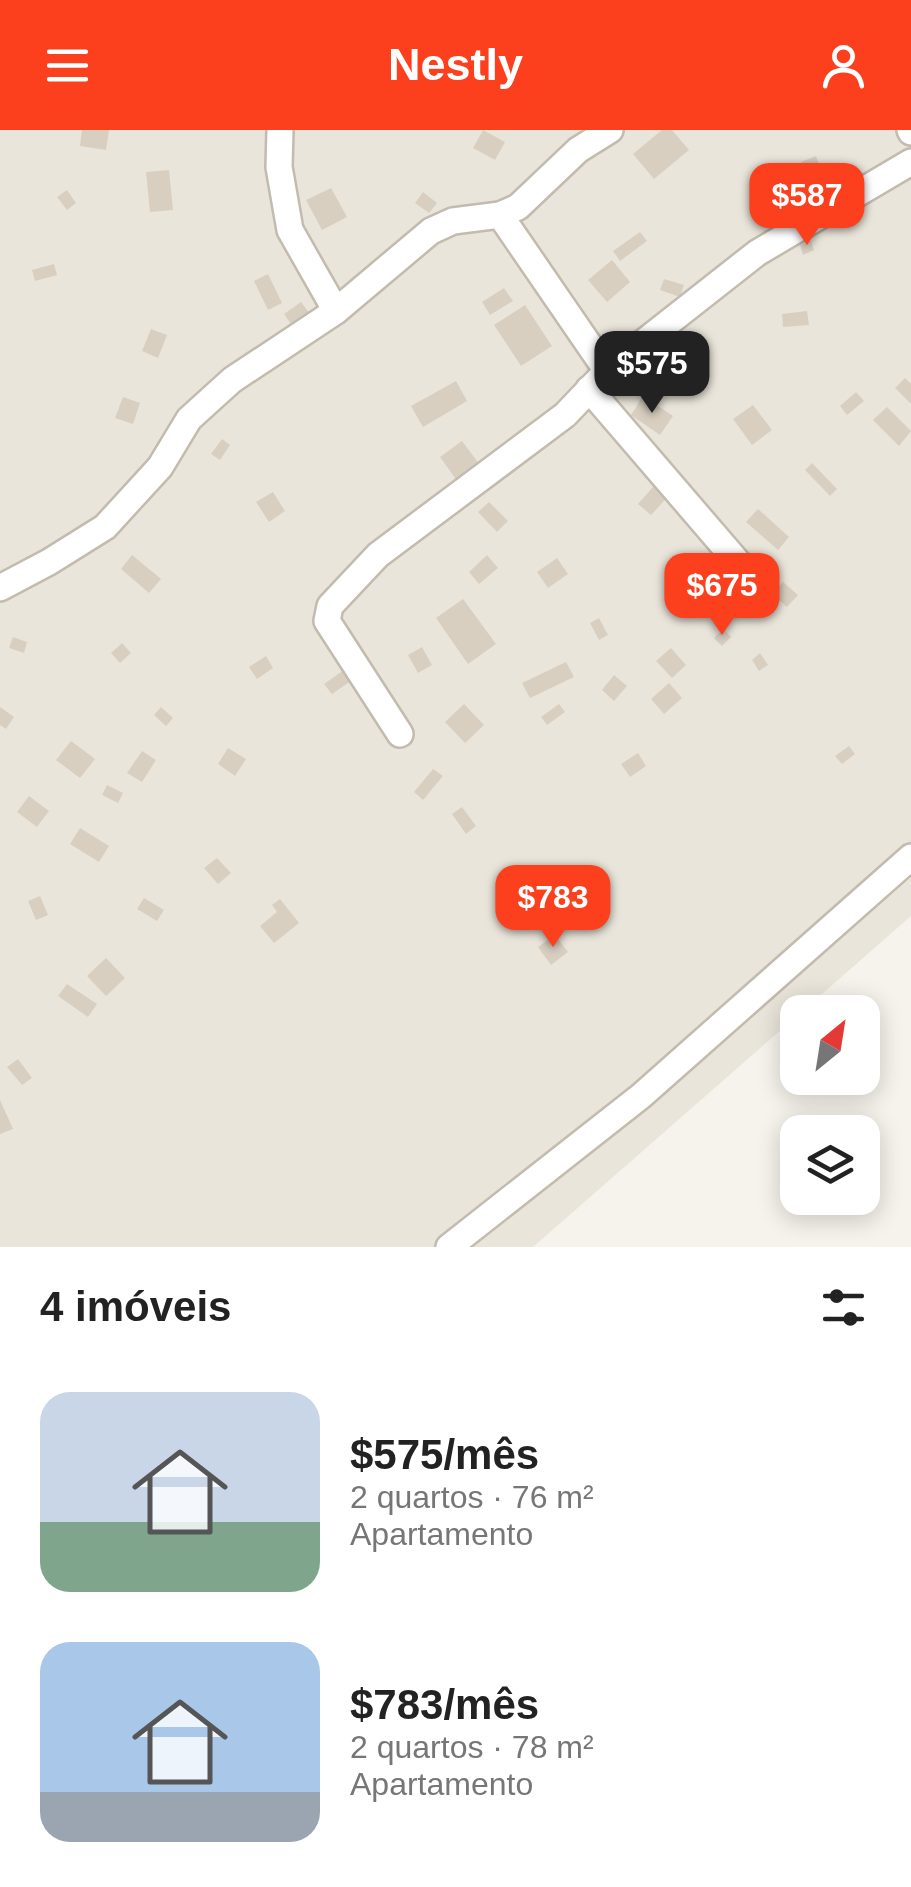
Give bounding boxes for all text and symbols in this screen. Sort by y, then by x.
icon: menu [40,38,95,93]
icon: person [816,38,871,93]
text: Nestly [388,39,523,90]
pin: $587 [748,163,866,248]
text: $587 [771,177,843,213]
pin: $575 [593,331,711,416]
text: $575 [616,345,688,381]
pin: $675 [663,553,781,638]
text: $675 [686,567,758,603]
pin: $783 [494,865,612,950]
text: $783 [517,879,589,915]
north arrow [780,995,880,1095]
map controls [780,995,880,1215]
button: layers [780,1115,880,1215]
icon: filters [816,1280,871,1335]
text: 4 imóveis [40,1283,231,1330]
text: $575/mês [350,1431,539,1478]
icon: home [120,1432,240,1552]
text: 2 quartos · 76 m² [350,1479,594,1515]
text: Apartamento [350,1516,533,1552]
text: $783/mês [350,1681,539,1728]
icon: home [120,1682,240,1802]
text: 2 quartos · 78 m² [350,1729,594,1765]
text: Apartamento [350,1766,533,1802]

